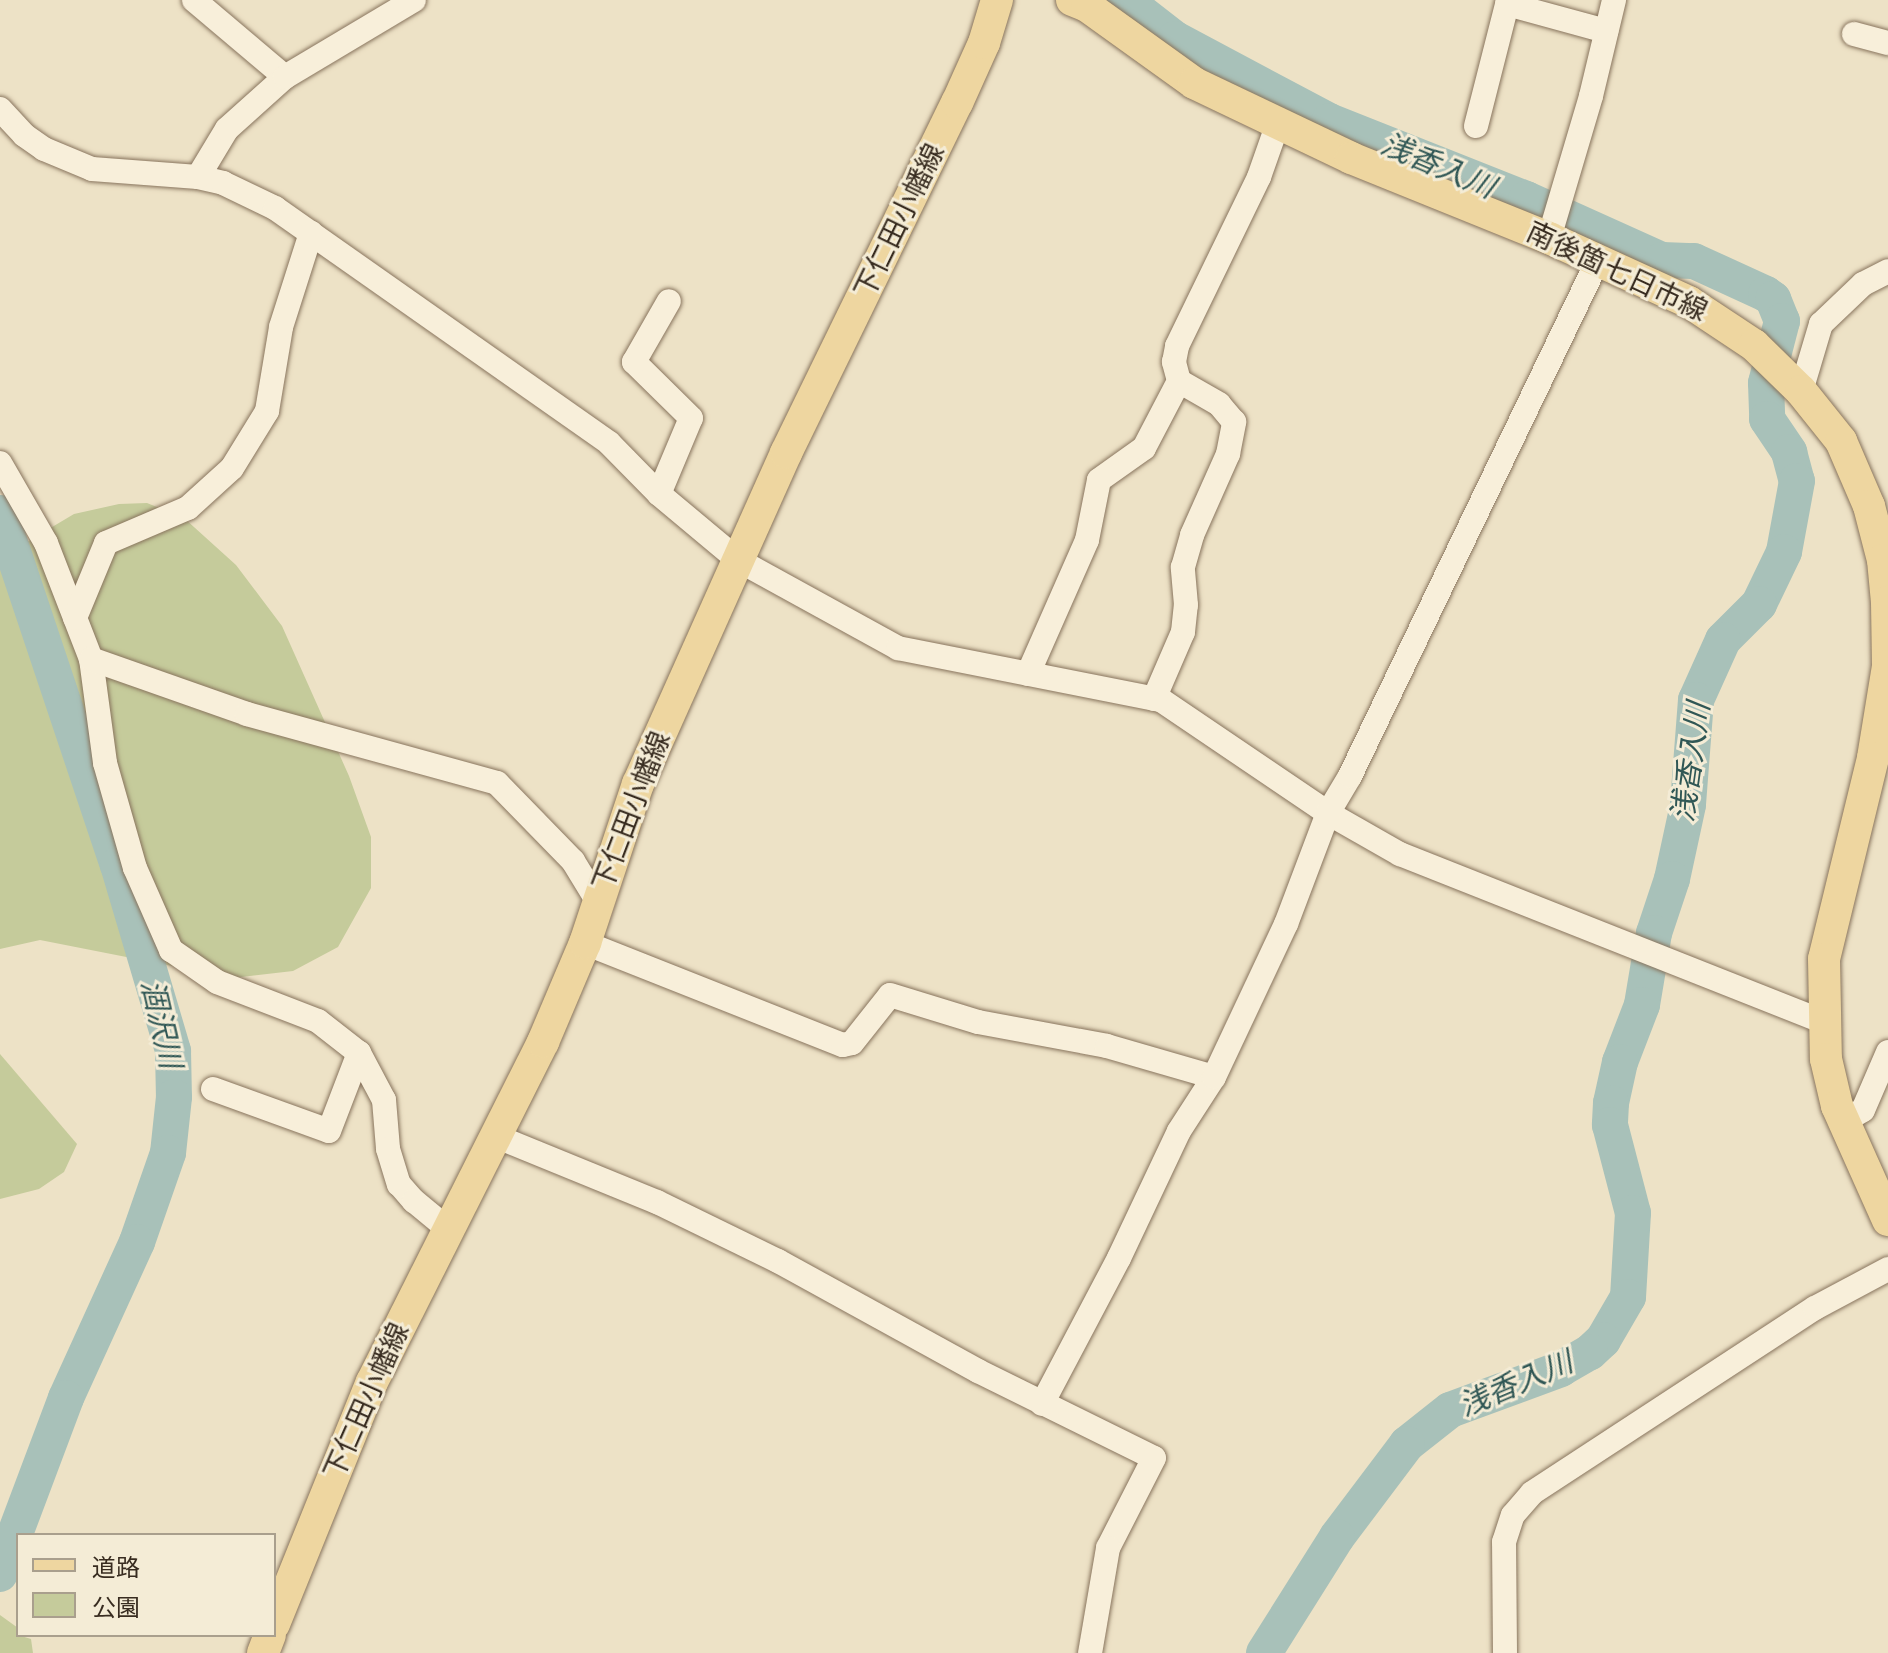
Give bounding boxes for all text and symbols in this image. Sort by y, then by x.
water label: 浅香入川 [1376,126,1500,206]
street label: 下仁田小幡線 [848,138,952,304]
street label: 南後箇七日市線 [1521,215,1713,329]
water label: 浅香入川 [1665,700,1717,824]
street label: 下仁田小幡線 [586,727,678,895]
water label: 涸沢川 [133,976,189,1072]
street label: 下仁田小幡線 [317,1317,417,1485]
water label: 浅香入川 [1454,1344,1578,1424]
legend [16,1533,276,1637]
text: 道路 [92,1554,140,1582]
text: 公園 [92,1594,140,1622]

